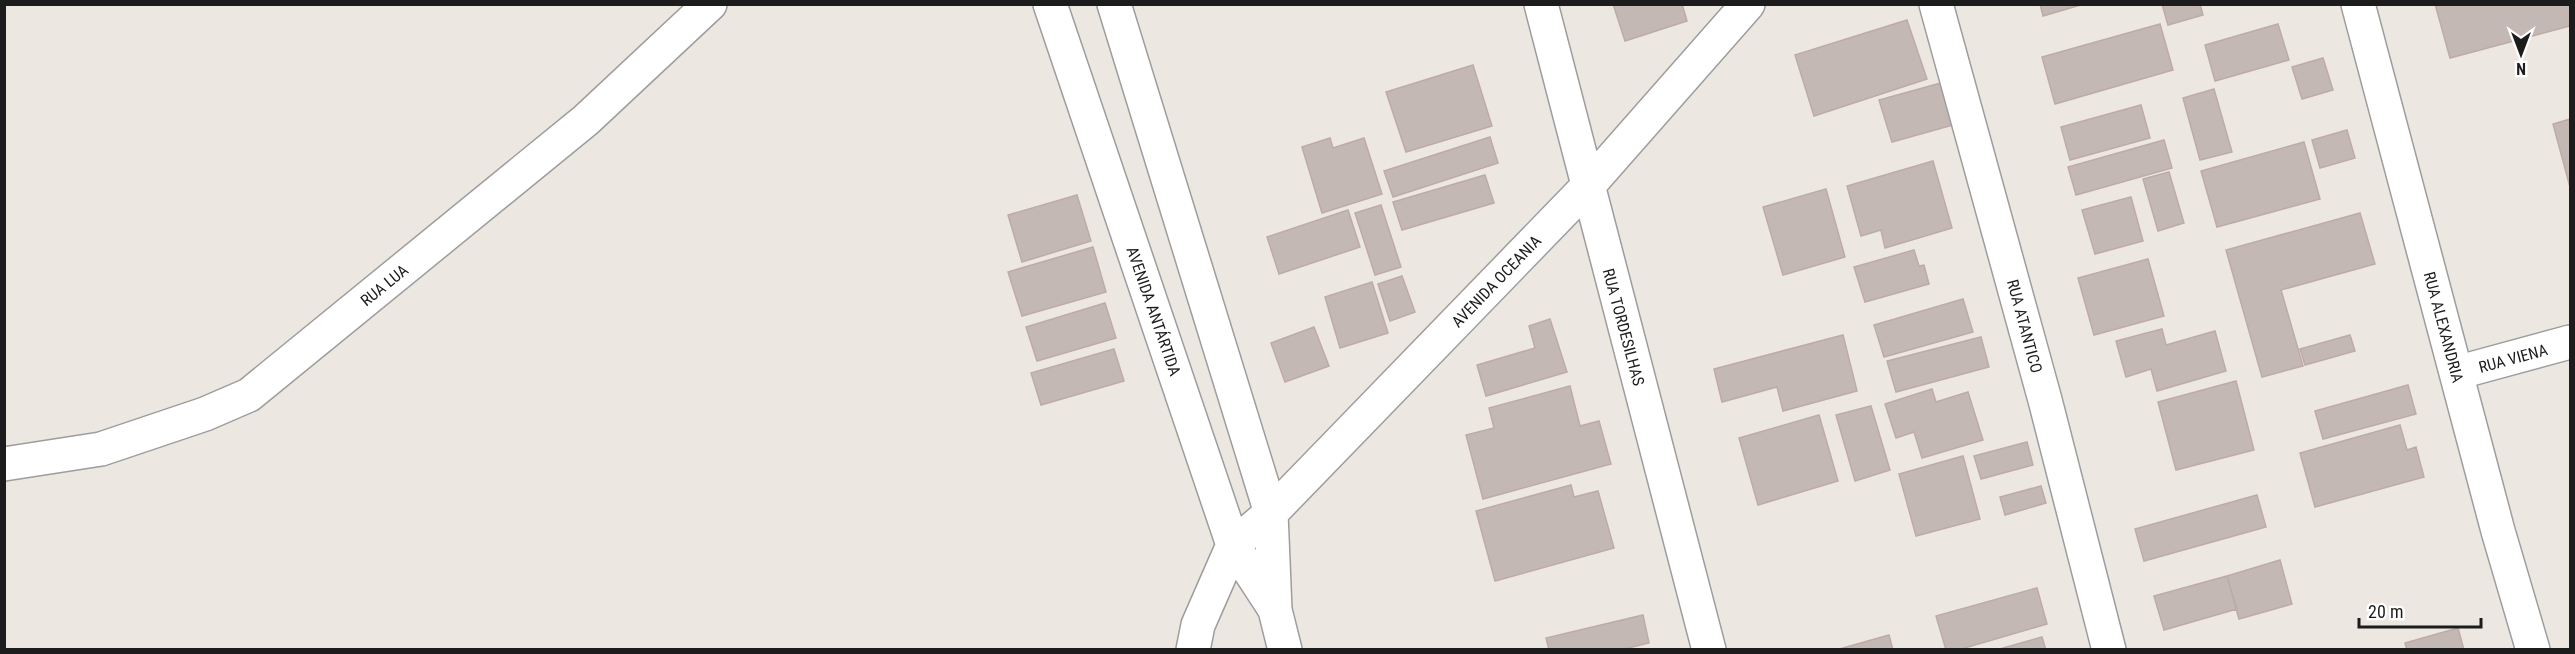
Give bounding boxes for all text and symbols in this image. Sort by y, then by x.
north arrow [2491,24,2551,84]
text: N [2516,59,2526,78]
street label: AVENIDA OCEANIA [1448,231,1545,331]
street label: AVENIDA ANTÁRTIDA [1122,244,1185,378]
street label: RUA LUA [357,261,412,310]
street label: RUA TORDESILHAS [1599,266,1648,388]
street label: RUA ALEXANDRIA [2420,270,2467,385]
street label: RUA ATANTICO [2003,277,2046,375]
street label: RUA VIENA [2477,340,2550,377]
scale bar [2359,591,2480,629]
text: 20 m [2368,601,2403,622]

